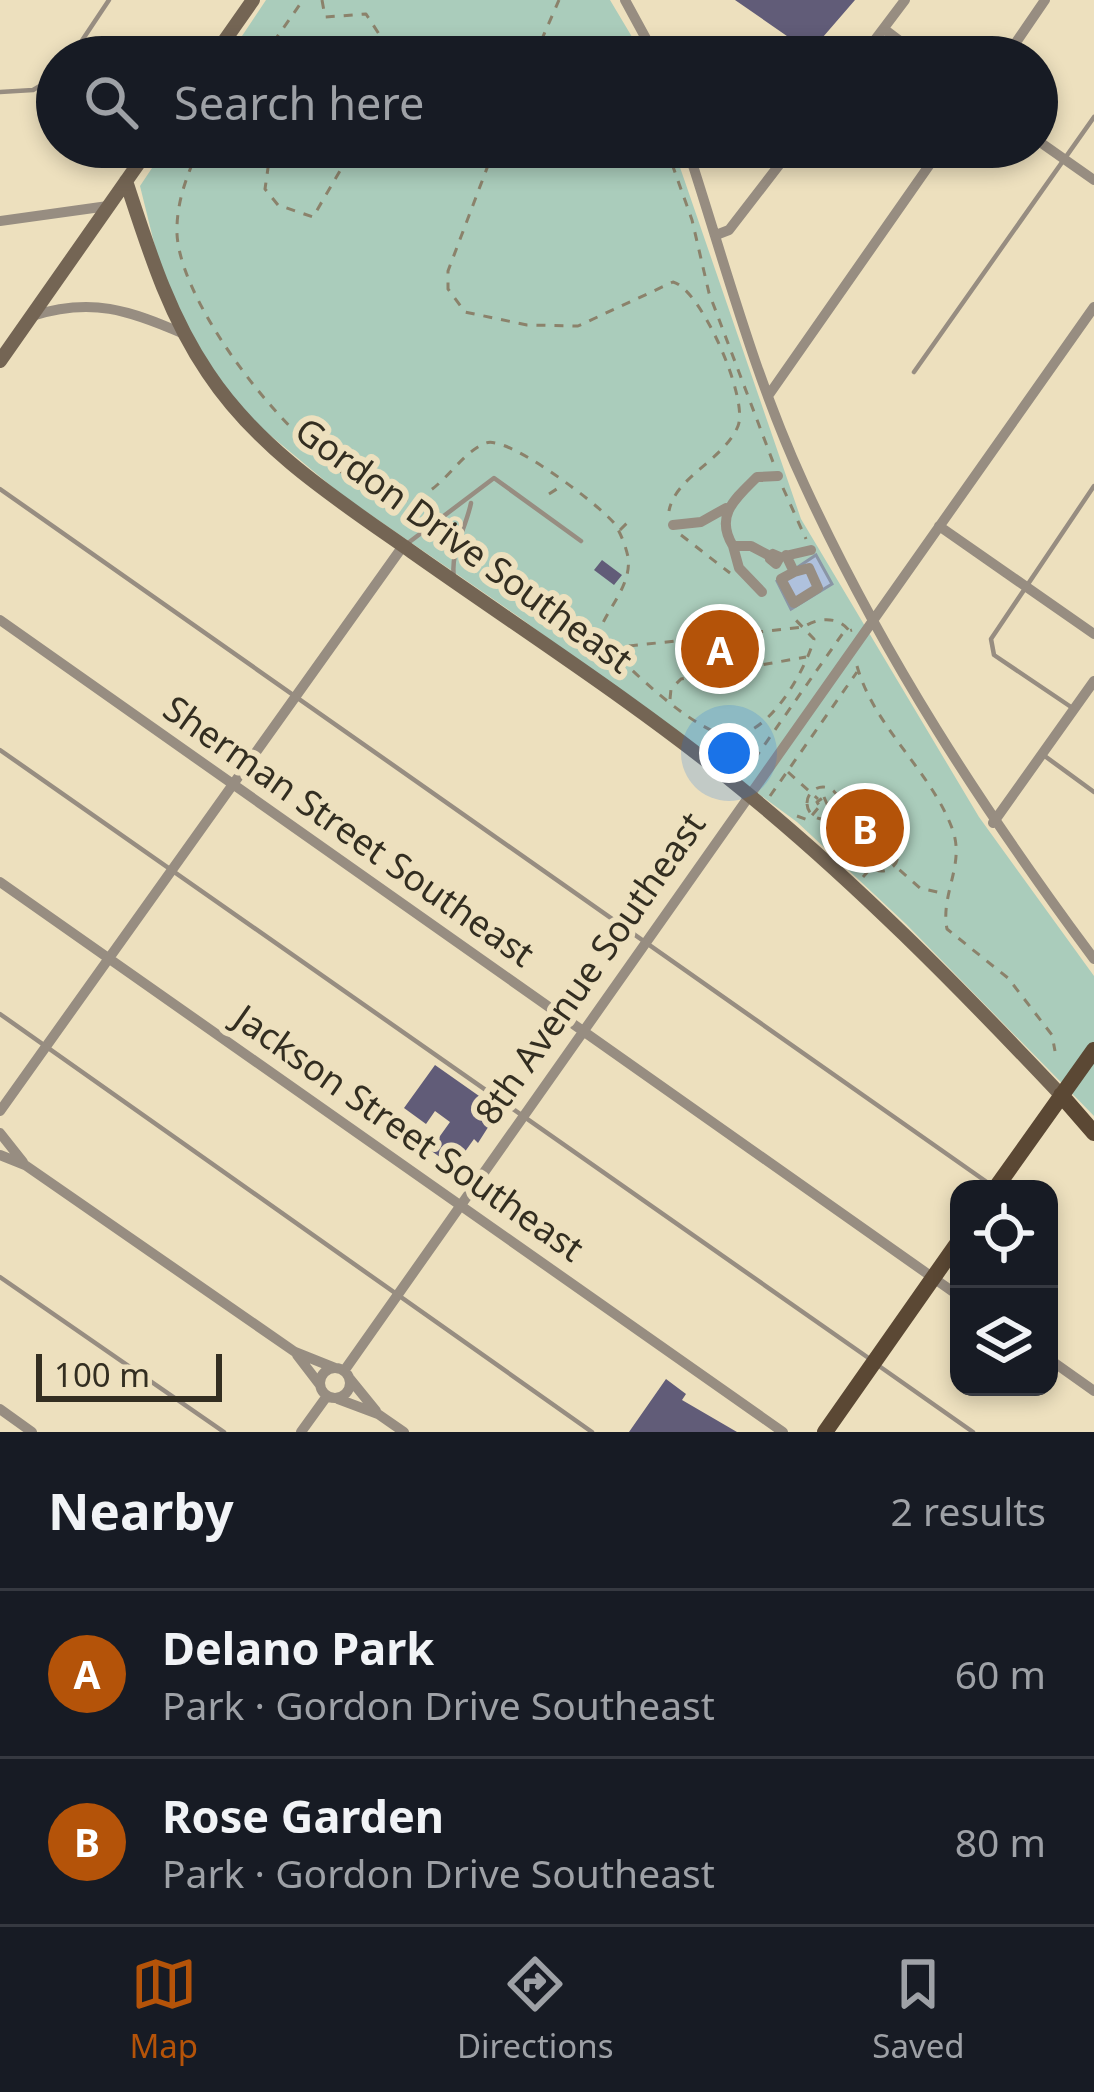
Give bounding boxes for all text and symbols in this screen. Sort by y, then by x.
search box [36,36,1058,168]
icon: search [78,69,144,135]
text: Search here [174,72,424,133]
street label: Gordon Drive Southeast [286,406,643,684]
pin: A [681,604,759,694]
street label: Sherman Street Southeast [154,684,544,978]
your location [699,723,759,783]
pin: B [826,783,904,873]
street label: 8th Avenue Southeast [463,802,716,1134]
street label: Jackson Street Southeast [222,991,594,1272]
map controls [950,1180,1058,1396]
button: locate [950,1180,1058,1288]
button: layers [950,1288,1058,1396]
scale bar [36,1348,222,1401]
text: 100 m [54,1352,150,1397]
text: Nearby [48,1475,234,1545]
text: 2 results [891,1484,1046,1537]
text: Delano Park [162,1617,434,1678]
text: A [74,1647,101,1700]
text: 60 m [955,1647,1046,1700]
text: Park · Gordon Drive Southeast [162,1678,715,1731]
text: Rose Garden [162,1785,444,1846]
text: B [74,1815,100,1868]
text: 80 m [955,1815,1046,1868]
text: Park · Gordon Drive Southeast [162,1846,715,1899]
tab: Map [129,1951,198,2068]
tab: Directions [457,1951,614,2068]
tab: Saved [872,1951,965,2068]

